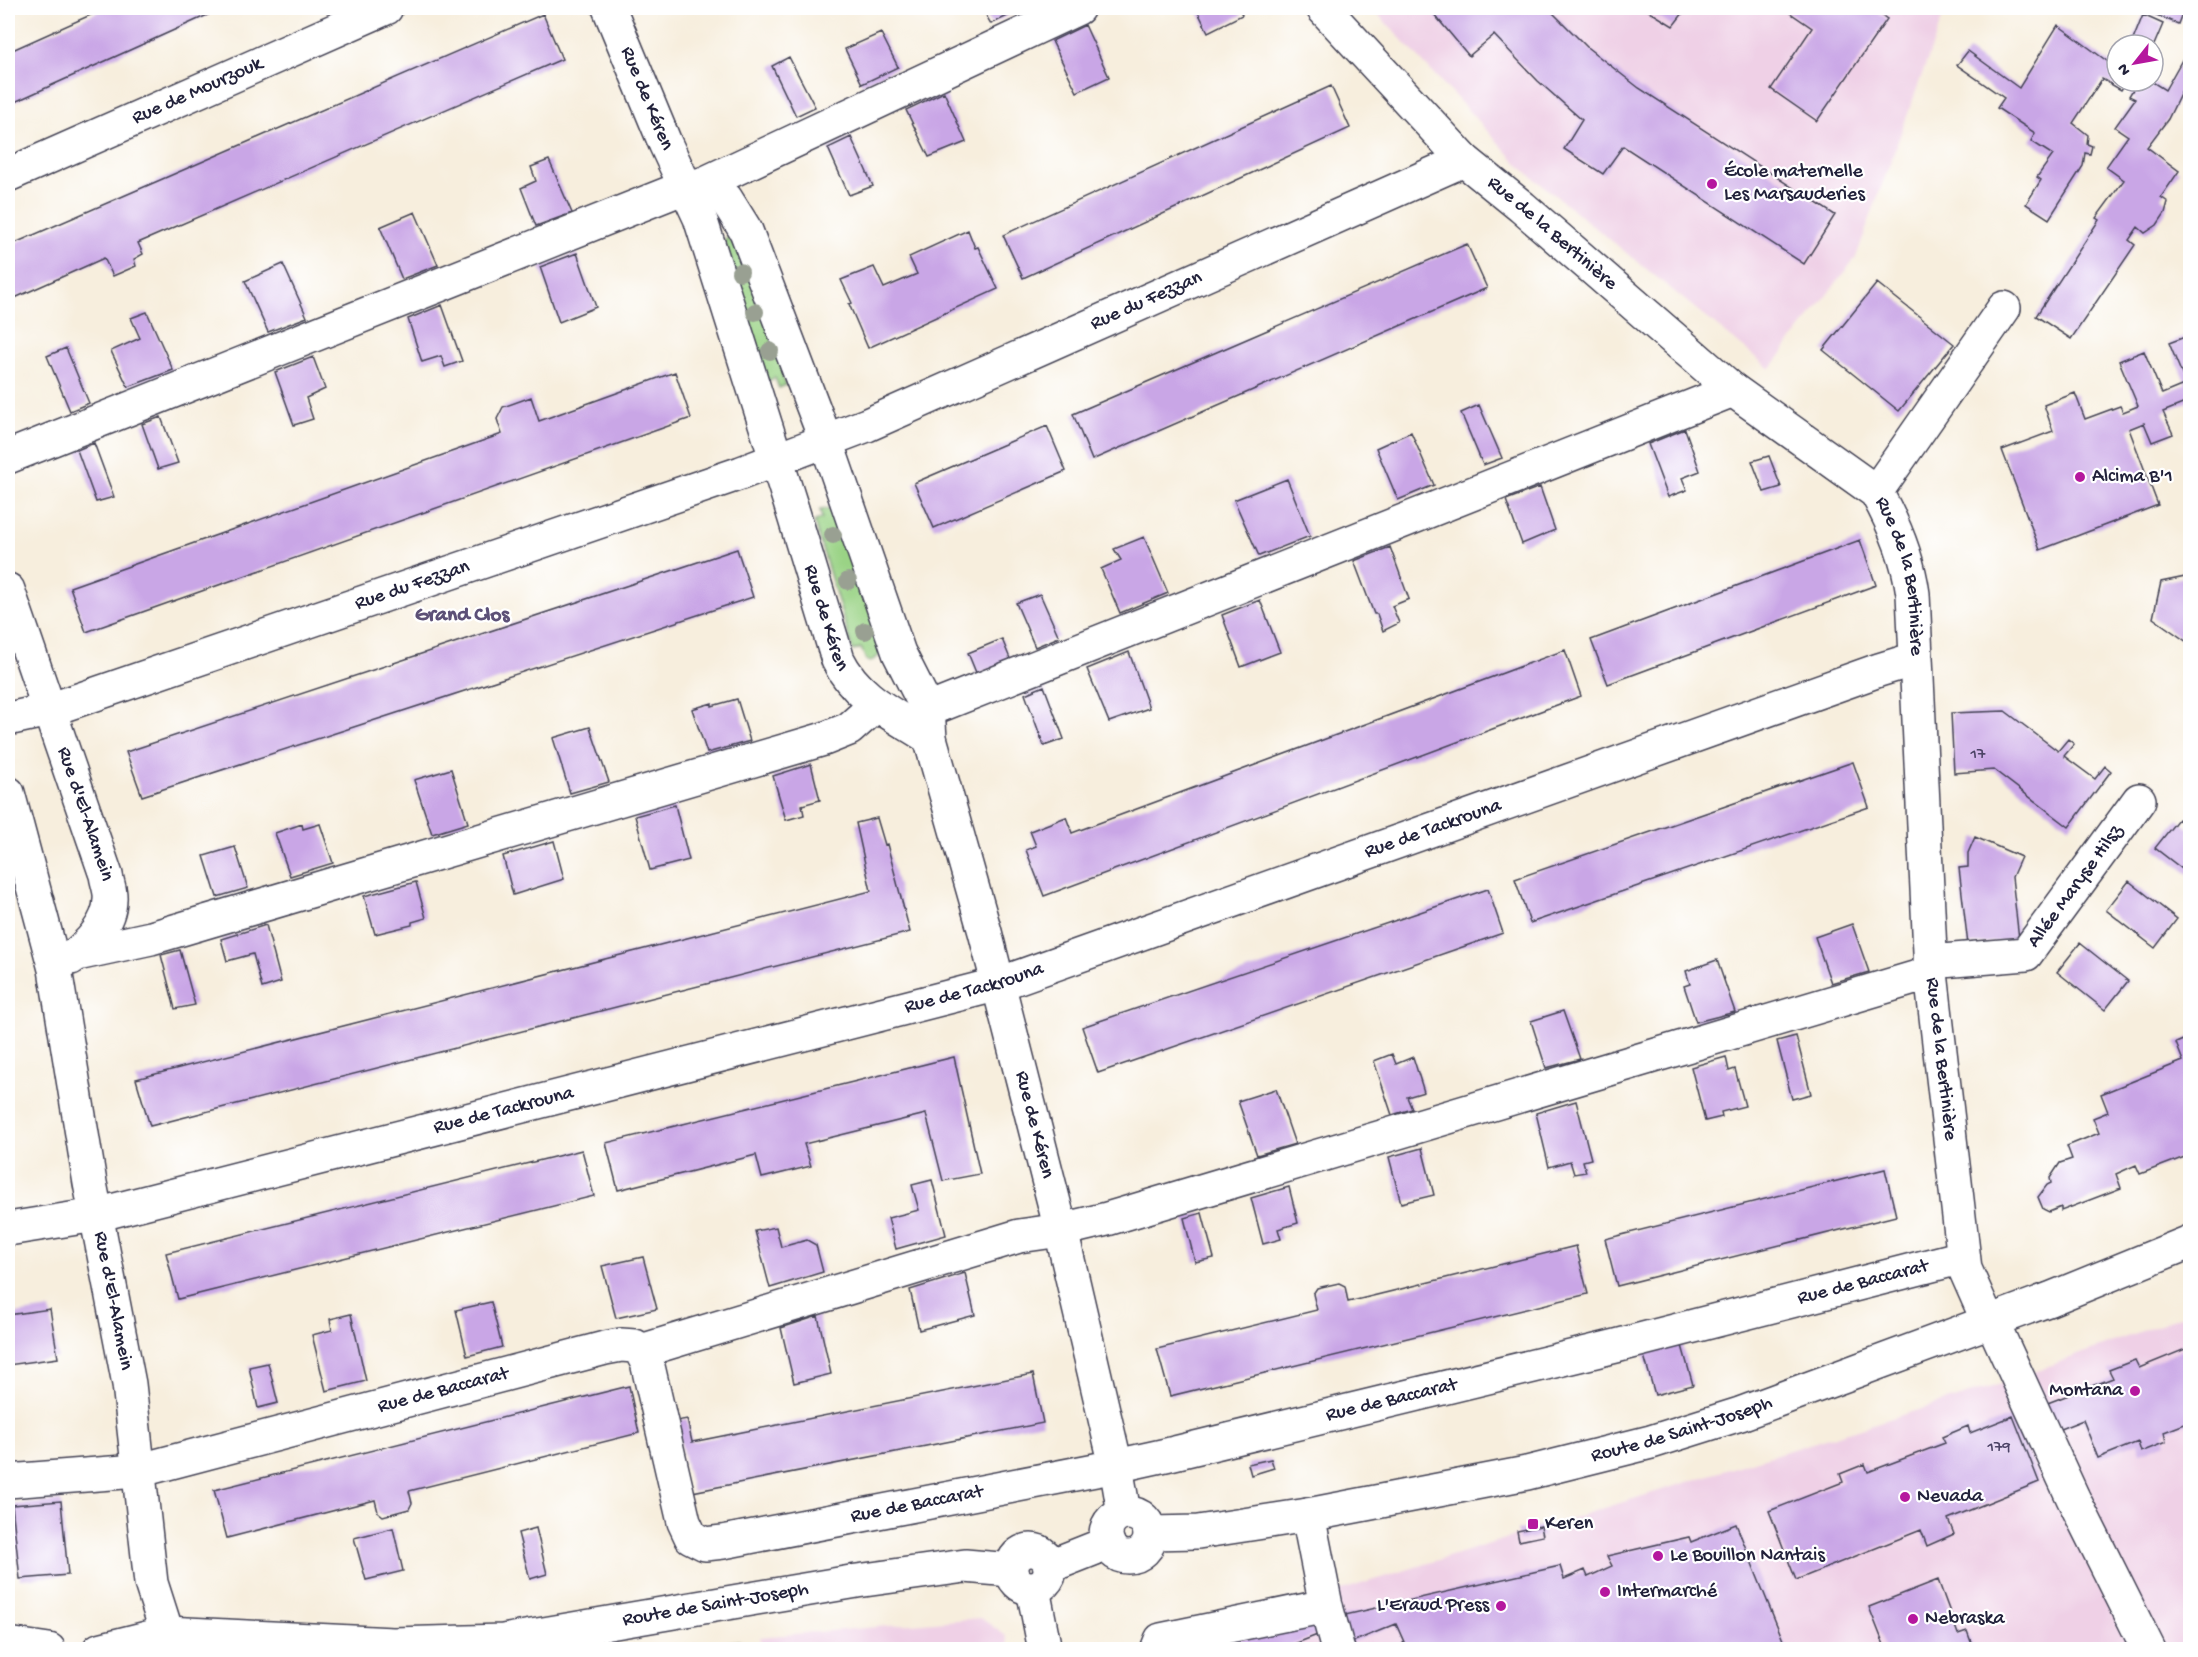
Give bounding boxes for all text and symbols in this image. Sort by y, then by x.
north arrow [2105,33,2165,93]
street label: Rue de Kéren [615,43,679,155]
street label: Rue de Mourzouk [129,52,268,130]
text: N [2114,59,2136,78]
place label: École maternelle Les Marsauderies [1724,160,1865,207]
street label: Rue de la Bertinière [1482,172,1622,296]
marker: École maternelle Les Marsauderies [1705,177,1719,191]
street label: Rue du Fezzan [1087,266,1206,336]
place label: Alcima B'1 [2092,466,2173,489]
marker: Alcima B'1 [2073,470,2087,484]
street label: Rue de la Bertinière [1869,493,1927,657]
street label: Rue du Fezzan [352,555,473,616]
street label: Rue de Kéren [798,562,854,676]
district label: Grand Clos [415,604,510,629]
street label: Rue d'El-Alamein [51,744,118,883]
house number: 17 [1970,746,1986,765]
street label: Rue de Tackrouna [1361,794,1505,864]
street label: Allée Maryse Hilsz [2023,820,2129,953]
street label: Rue de Tackrouna [902,957,1048,1019]
street label: Rue de la Bertinière [1920,976,1962,1142]
street label: Rue de Kéren [1009,1069,1059,1181]
street label: Rue de Tackrouna [431,1082,577,1140]
street label: Rue d'El-Alamein [88,1230,138,1372]
street label: Rue de Baccarat [1795,1254,1933,1310]
street label: Rue de Baccarat [375,1362,513,1419]
street label: Rue de Baccarat [1324,1373,1461,1427]
place label: Montana [2049,1380,2124,1403]
marker: Montana [2128,1384,2142,1398]
street label: Route de Saint-Joseph [1589,1391,1776,1468]
house number: 179 [1987,1439,2010,1458]
street label: Rue de Baccarat [849,1480,987,1529]
place label: Nevada [1917,1486,1984,1509]
marker: Nevada [1898,1490,1912,1504]
place label: Keren [1545,1513,1594,1536]
marker: Keren [1526,1517,1540,1531]
place label: Le Bouillon Nantais [1670,1545,1825,1568]
marker: Le Bouillon Nantais [1651,1549,1665,1563]
street label: Route de Saint-Joseph [621,1578,811,1632]
place label: Intermarché [1617,1581,1718,1604]
marker: Intermarché [1598,1585,1612,1599]
place label: L'Eraud Press [1377,1595,1490,1618]
marker: L'Eraud Press [1494,1599,1508,1613]
place label: Nebraska [1925,1608,2005,1631]
marker: Nebraska [1906,1612,1920,1626]

